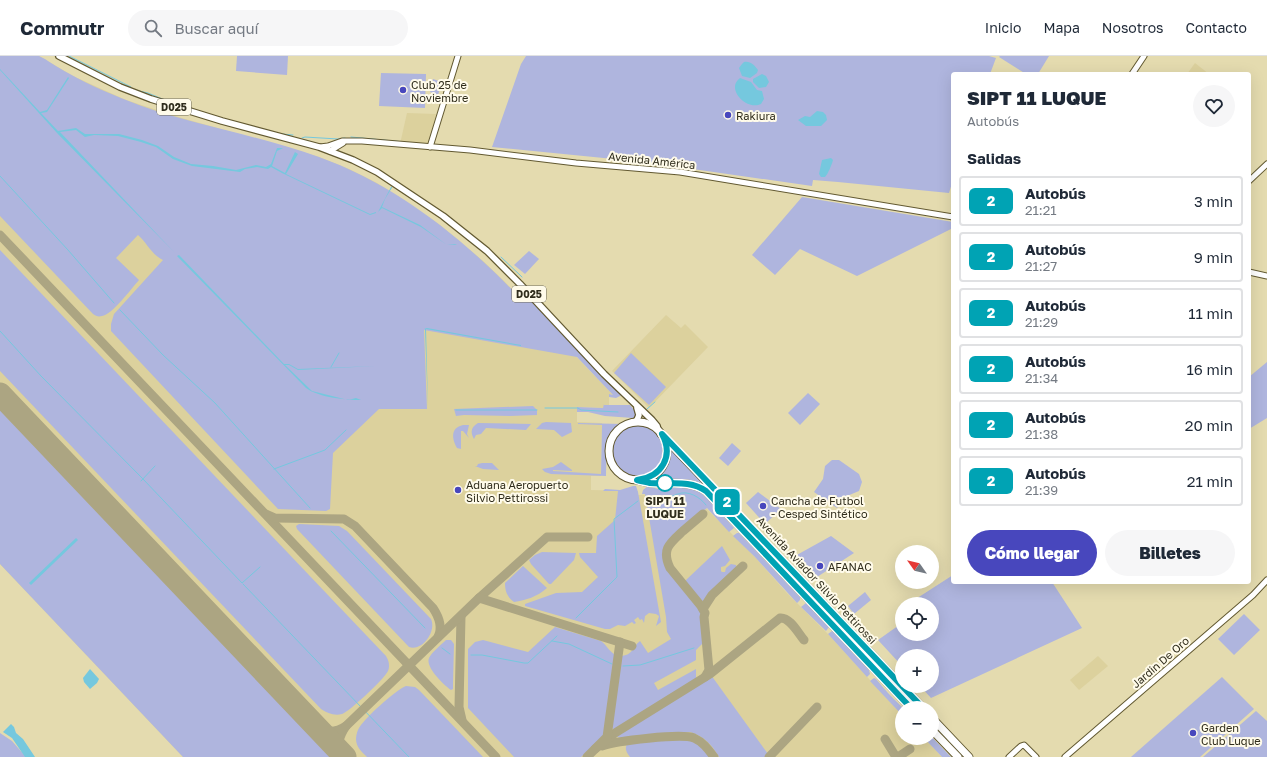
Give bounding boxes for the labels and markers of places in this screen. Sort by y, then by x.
place label: Club 25 de Noviembre [411,78,468,104]
marker: Club 25 de Noviembre [398,85,408,95]
place label: Rakiura [736,109,776,122]
marker: Rakiura [723,110,733,120]
marker: SIPT 11 LUQUE [656,474,674,492]
place label: Aduana Aeropuerto Silvio Pettirossi [466,478,569,504]
marker: Aduana Aeropuerto Silvio Pettirossi [453,485,463,495]
place label: SIPT 11 LUQUE [645,494,685,520]
place label: Cancha de Futbol - Cesped Sintético [771,494,868,520]
marker: Cancha de Futbol - Cesped Sintético [758,501,768,511]
place label: AFANAC [828,560,872,573]
marker: AFANAC [815,561,825,571]
place label: Garden Club Luque [1201,721,1261,747]
marker: Garden Club Luque [1188,728,1198,738]

